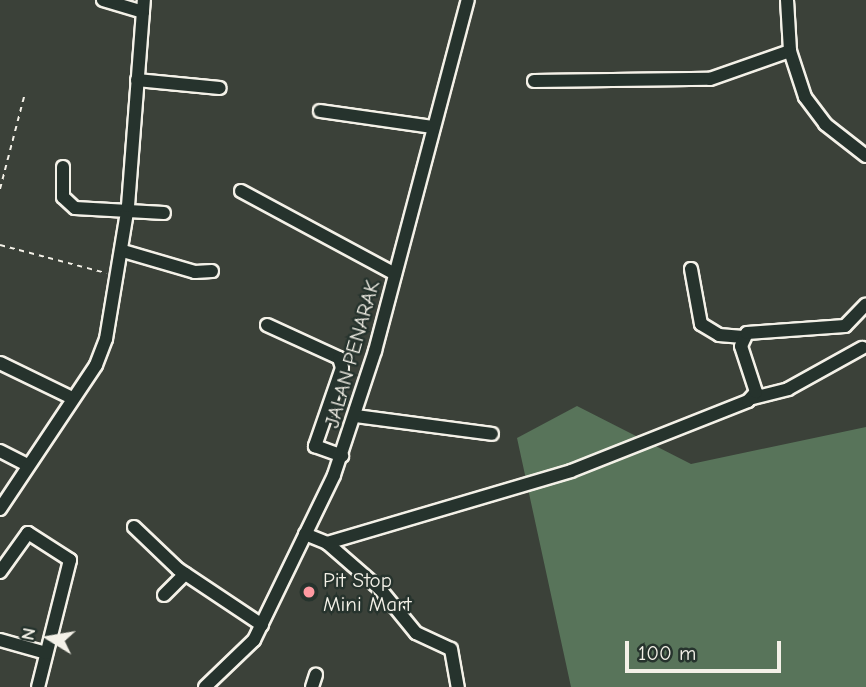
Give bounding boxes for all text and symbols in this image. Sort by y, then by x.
street label: JALAN PENARAK [319,277,385,431]
place label: Pit Stop Mini Mart [323,567,412,617]
marker: Pit Stop Mini Mart [301,584,317,600]
north arrow [14,603,84,673]
text: N [16,626,40,642]
scale bar [628,628,784,672]
text: 100 m [638,641,696,665]

